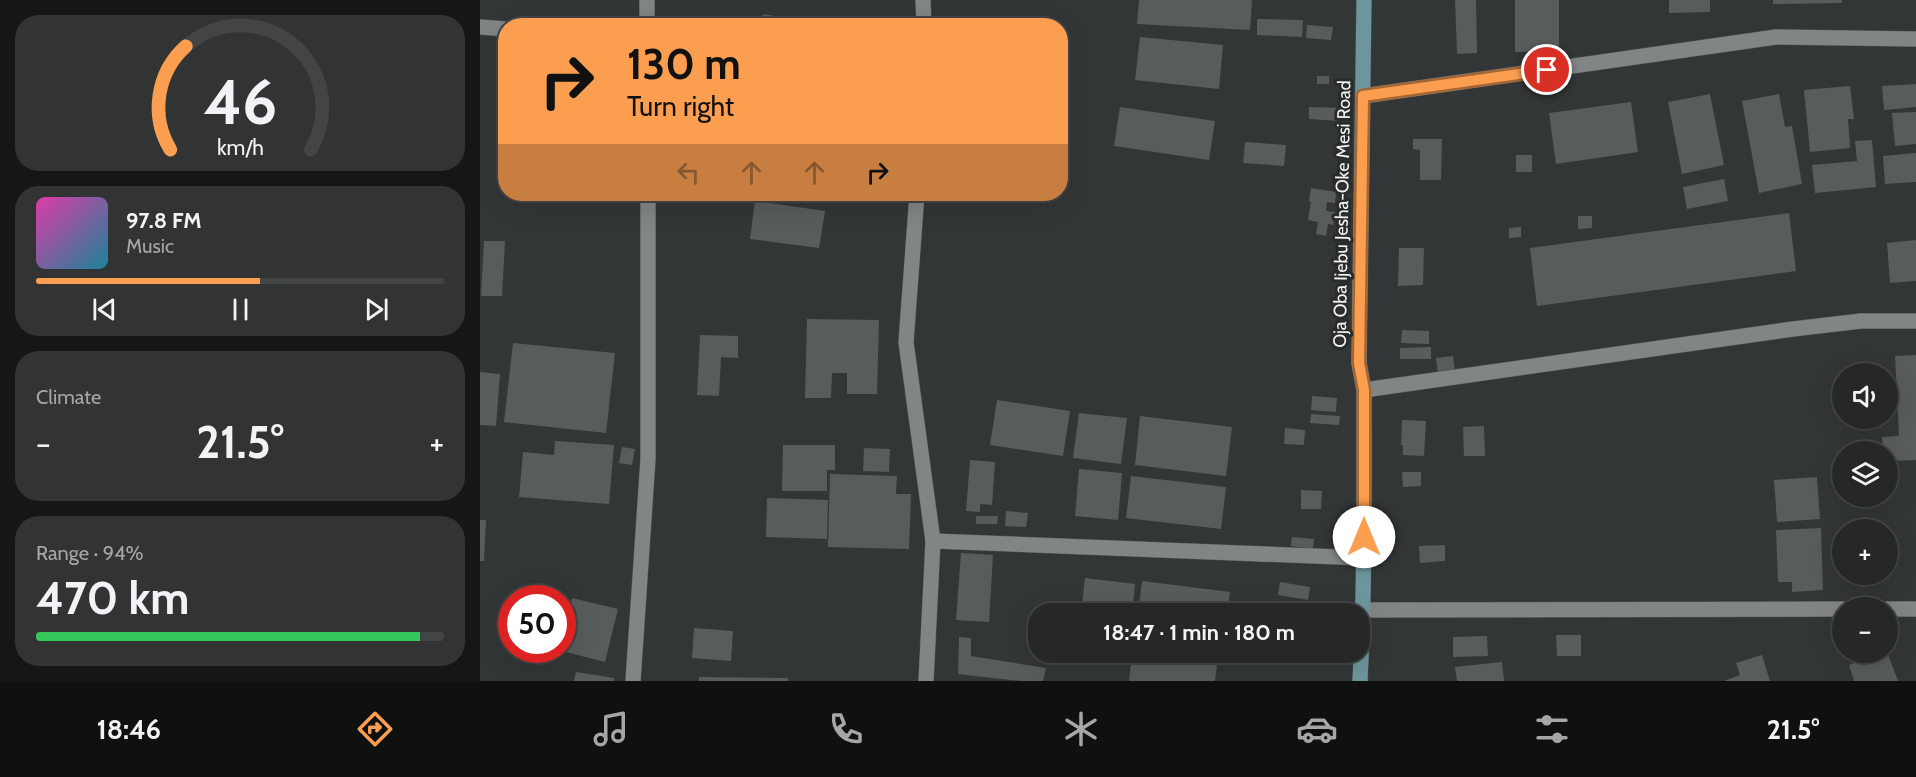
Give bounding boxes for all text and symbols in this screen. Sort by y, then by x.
text: 130 m [627,38,741,90]
icon: right [528,42,606,120]
pin [1521,44,1572,95]
icon: arrive [1530,53,1563,86]
text: 46 [203,64,277,140]
street label: Oja Oba Ijebu Jesha-Oke Mesi Road [1329,80,1355,348]
text: Turn right [627,90,734,123]
text: km/h [217,134,263,160]
icon: left [672,156,705,189]
icon: ahead [735,156,768,189]
icon: ahead [798,156,831,189]
icon: right [861,156,894,189]
text: 97.8 FM [126,207,201,234]
text: Music [126,234,174,258]
icon: previous [88,293,121,326]
icon: pause [224,293,257,326]
icon: next [360,293,393,326]
map controls [1832,363,1898,663]
button: sound [1832,363,1898,429]
text: Climate [36,385,101,409]
text: 21.5° [196,415,284,469]
text: − [36,423,51,463]
text: + [429,423,444,463]
button: layers [1832,441,1898,507]
position arrow [1332,505,1396,569]
button: + [1832,519,1898,585]
text: Range · 94% [36,541,144,565]
text: 470 km [36,571,189,625]
speed limit sign: 50 [498,585,576,663]
button: − [1832,597,1898,663]
text: 18:47 · 1 min · 180 m [1103,619,1295,646]
icon: directions [354,708,396,750]
icon: music [590,708,632,750]
icon: phone [825,708,867,750]
icon: climate [1060,708,1102,750]
icon: car [1296,708,1338,750]
icon: filters [1531,708,1573,750]
text: 18:46 [97,713,161,746]
text: 21.5° [1767,713,1819,746]

